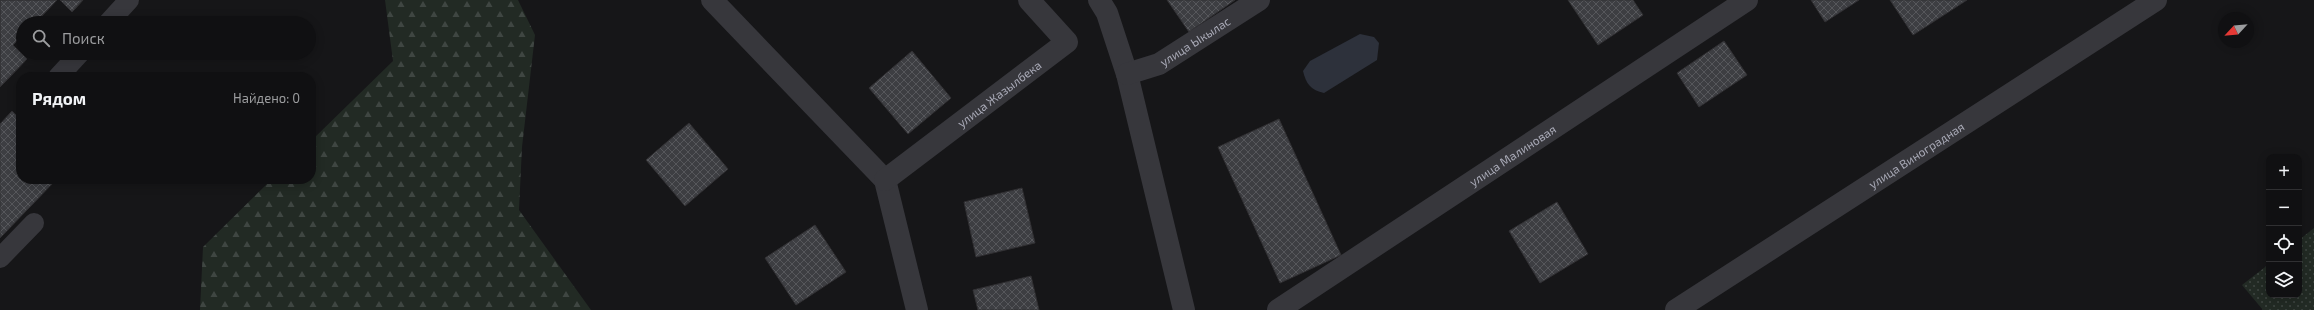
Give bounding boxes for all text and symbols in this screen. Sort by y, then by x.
north arrow [2218,12,2254,48]
street label: улица Ыкылас [1157,13,1233,70]
search box [16,16,316,60]
icon: search [30,27,52,49]
text: Поиск [62,29,105,47]
street label: улица Жазылбека [954,57,1044,131]
text: Рядом [32,88,86,108]
text: Найдено: 0 [233,90,300,106]
street label: улица Виноградная [1866,119,1967,192]
street label: улица Малиновая [1466,121,1558,190]
map controls [2266,154,2302,298]
button: + [2266,154,2302,190]
button: − [2266,190,2302,226]
button: locate [2266,226,2302,262]
button: layers [2266,262,2302,298]

